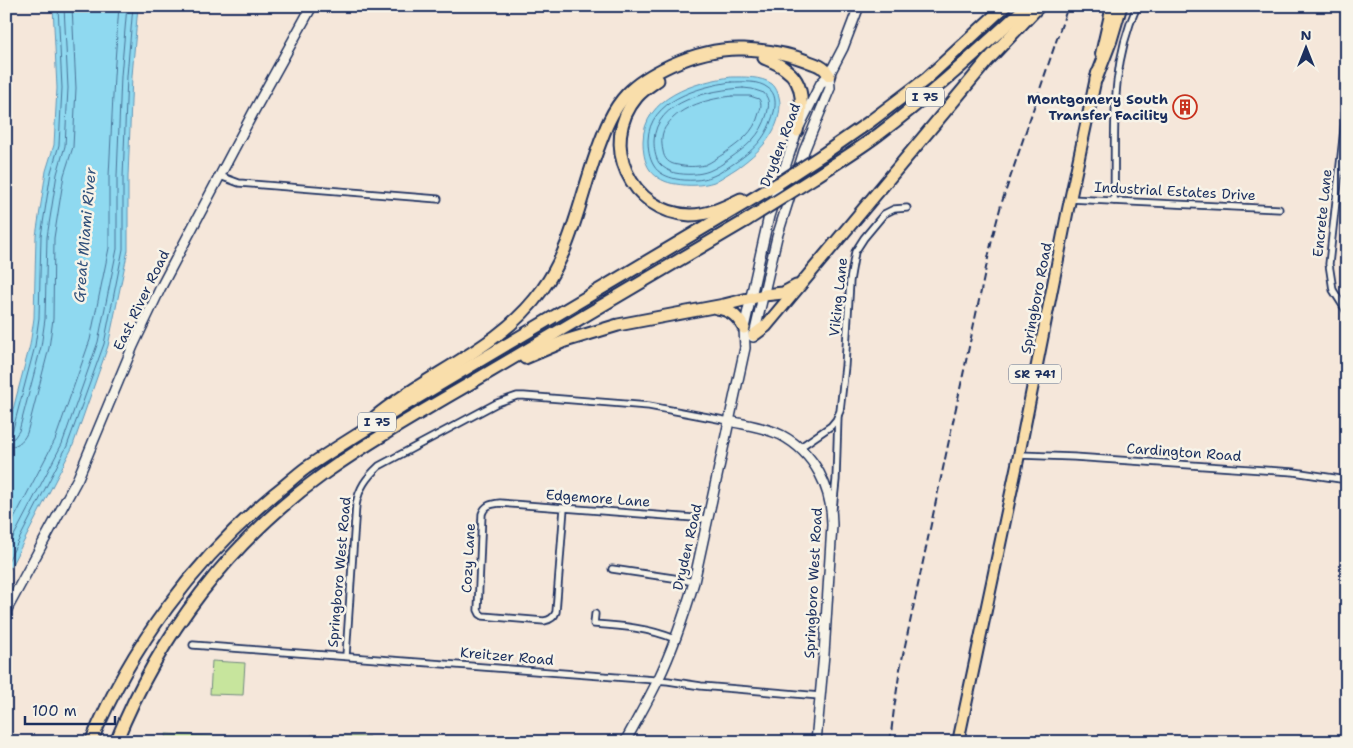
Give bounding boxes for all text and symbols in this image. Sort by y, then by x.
north arrow [1280,22,1330,72]
text: N [1300,26,1312,44]
road number: I 75 [906,88,944,106]
place label: Montgomery South Transfer Facility [1027,90,1168,124]
building icon: Montgomery South Transfer Facility [1172,94,1198,120]
street label: Dryden Road [756,100,804,189]
water label: Great Miami River [69,166,101,303]
street label: Encrete Lane [1308,168,1336,258]
street label: Industrial Estates Drive [1094,178,1256,204]
street label: Springboro Road [1016,241,1056,355]
street label: East River Road [109,247,173,353]
street label: Viking Lane [825,257,851,337]
road number: SR 741 [1009,364,1061,384]
road number: I 75 [358,412,396,432]
street label: Cardington Road [1126,439,1242,465]
street label: Edgemore Lane [545,485,651,511]
street label: Springboro West Road [323,496,355,648]
street label: Dryden Road [668,502,706,592]
street label: Springboro West Road [800,507,826,659]
street label: Cozy Lane [457,523,479,593]
street label: Kreitzer Road [459,643,555,669]
scale bar [25,693,115,725]
text: 100 m [32,701,77,721]

